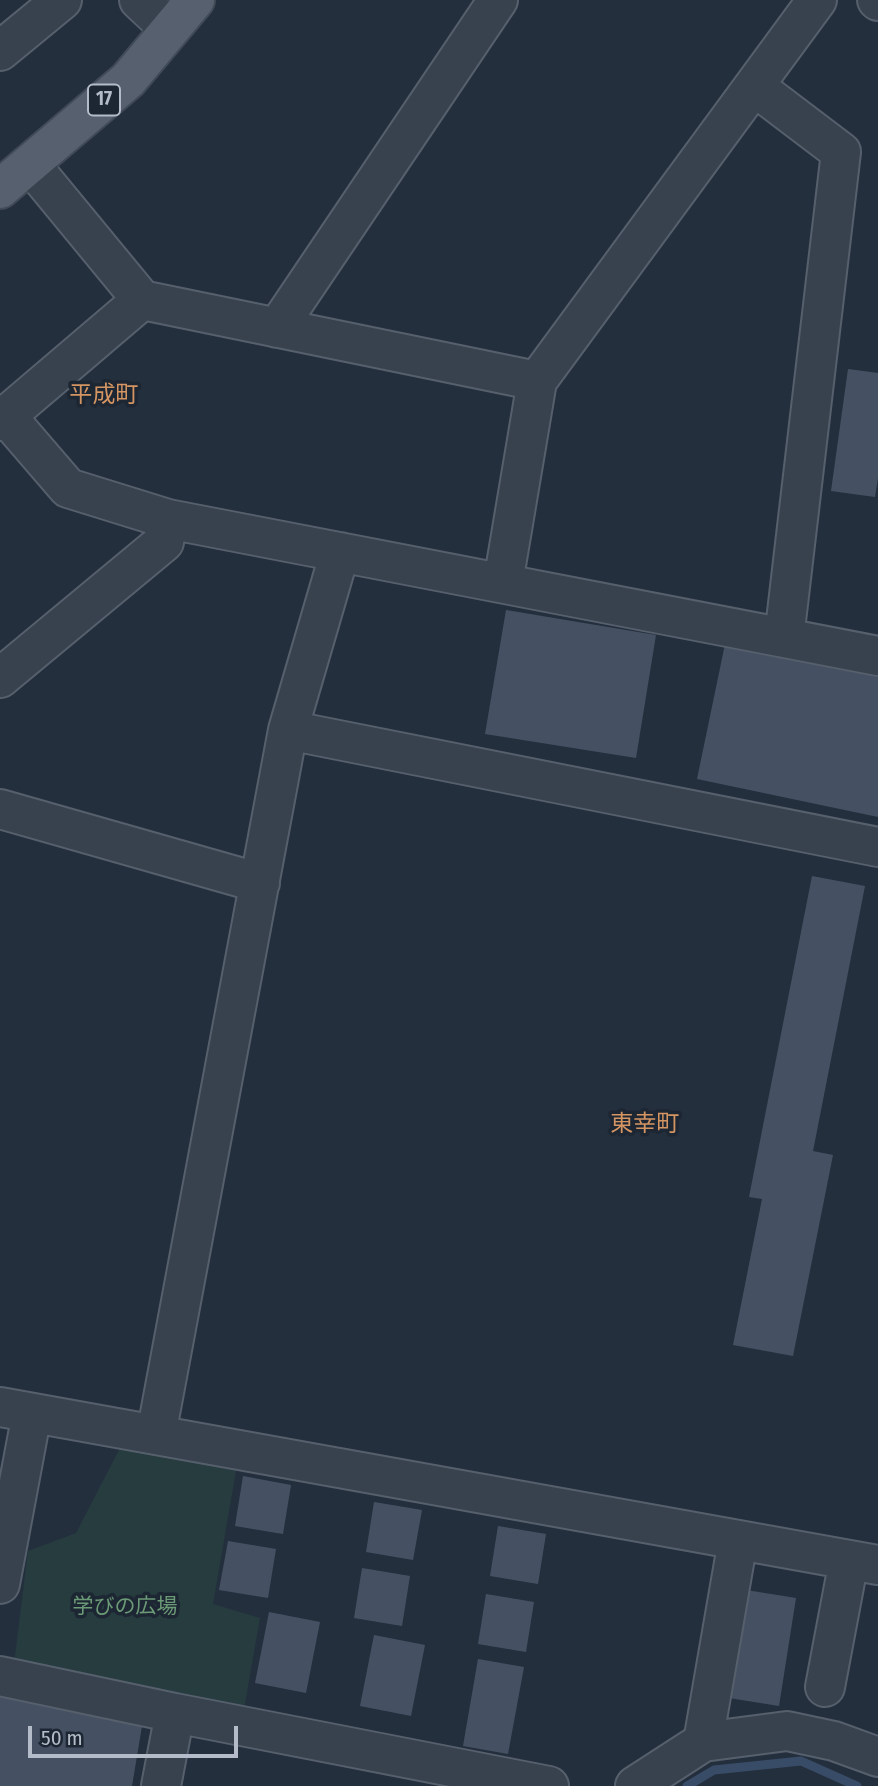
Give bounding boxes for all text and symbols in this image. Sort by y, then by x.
road number: 17 [88,85,120,116]
district label: 平成町 [70,382,138,410]
district label: 東幸町 [611,1111,679,1139]
park label: 学びの広場 [73,1594,177,1620]
scale bar [32,1712,242,1756]
text: 50 m [41,1725,83,1751]

